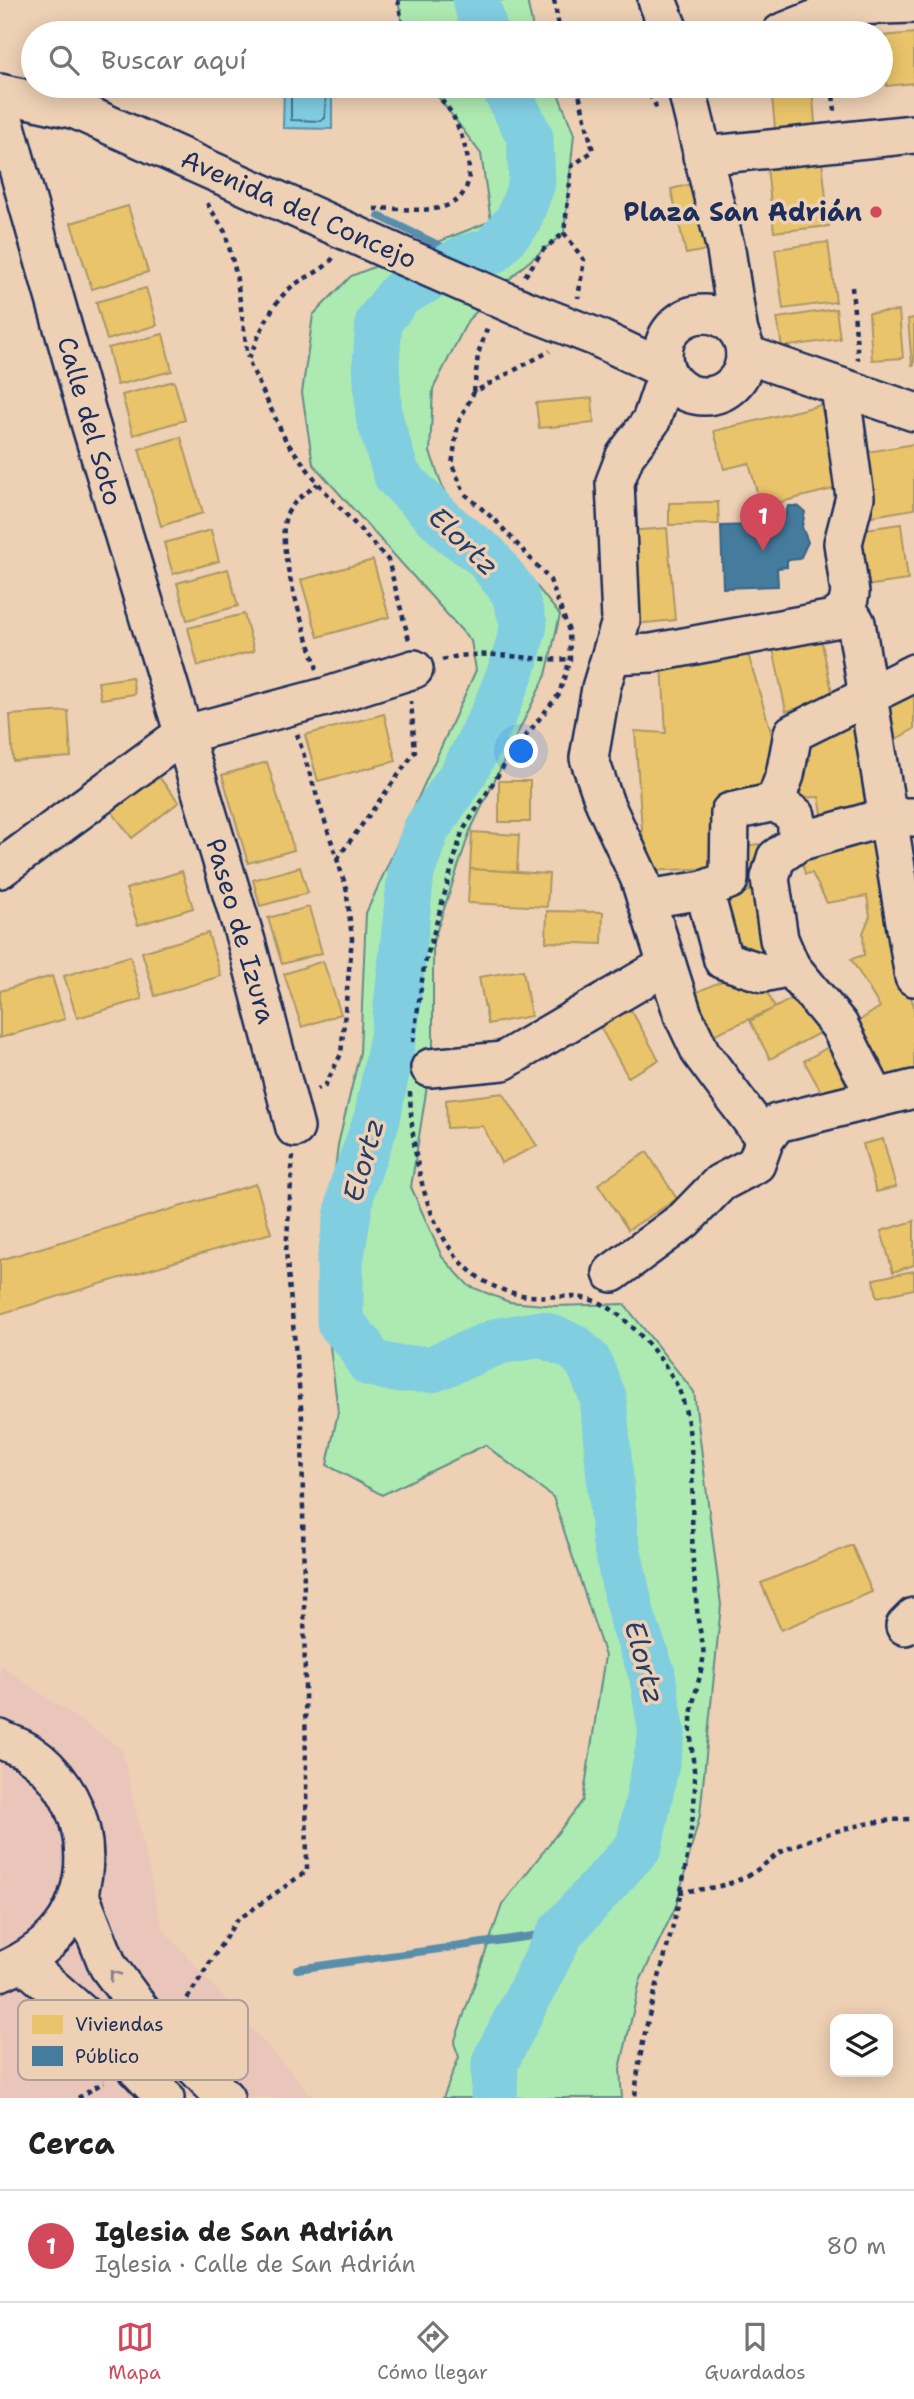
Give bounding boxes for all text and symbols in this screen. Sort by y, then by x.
search box [21,21,893,98]
icon: search [45,41,83,79]
text: Buscar aquí [101,42,247,77]
street label: Avenida del Concejo [176,141,423,276]
place label: Plaza San Adrián [623,194,862,229]
marker: Plaza San Adrián [868,204,884,220]
street label: Calle del Soto [50,332,131,509]
pin: 1 [740,493,786,551]
water label: Elortz [420,498,508,584]
your location [504,734,538,768]
street label: Paseo de Izura [198,834,285,1028]
water label: Elortz [333,1114,393,1206]
water label: Elortz [616,1616,674,1708]
one-way arrow [110,1970,122,1982]
legend [18,2000,248,2080]
text: Viviendas [75,2012,164,2037]
map controls [830,2014,893,2077]
button: layers [830,2014,893,2077]
text: Público [75,2044,139,2069]
text: Cerca [28,2123,115,2164]
text: Iglesia de San Adrián [95,2214,393,2249]
text: 1 [46,2231,56,2261]
text: 80 m [827,2231,886,2261]
text: Iglesia · Calle de San Adrián [95,2249,416,2279]
tab: Mapa [108,2318,161,2385]
tab: Cómo llegar [377,2318,488,2385]
tab: Guardados [705,2318,806,2385]

